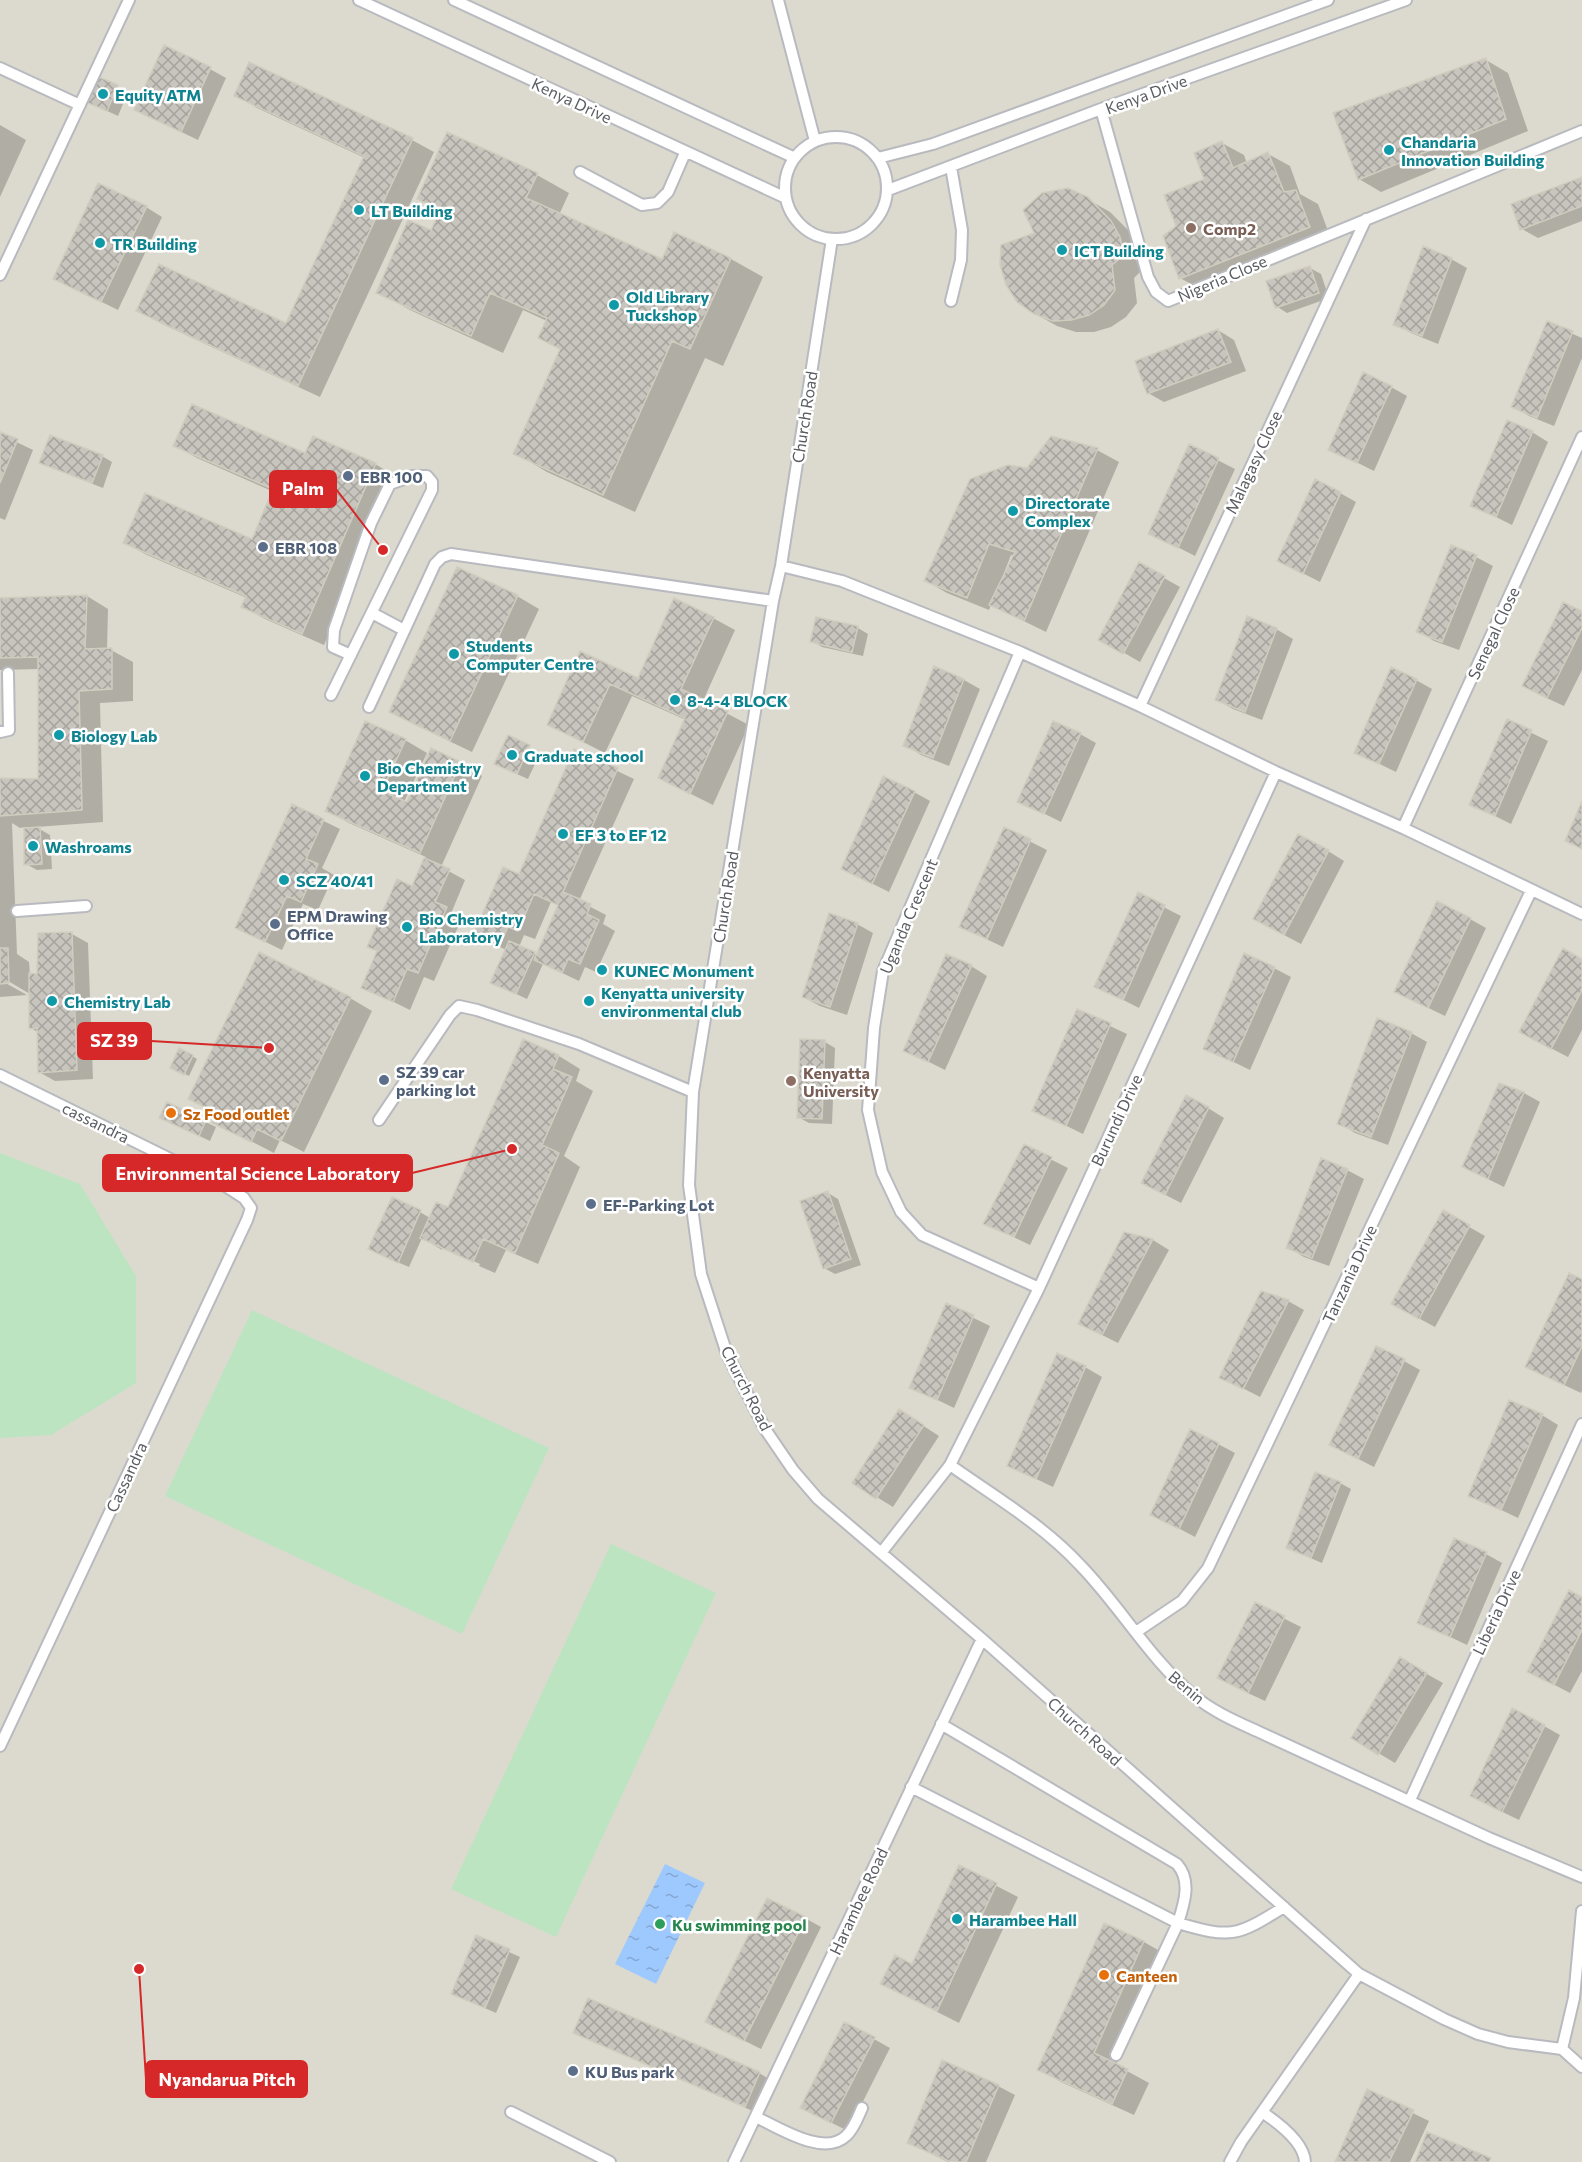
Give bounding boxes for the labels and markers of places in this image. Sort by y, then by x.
place label: Equity ATM [115,85,201,104]
marker: Equity ATM [96,87,110,101]
place label: Chandaria Innovation Building [1401,132,1544,169]
marker: Chandaria Innovation Building [1382,143,1396,157]
place label: LT Building [371,201,453,220]
marker: LT Building [352,203,366,217]
place label: Comp2 [1203,219,1256,238]
marker: Comp2 [1184,221,1198,235]
place label: TR Building [112,234,197,253]
marker: TR Building [93,236,107,250]
place label: ICT Building [1074,241,1164,260]
marker: ICT Building [1055,243,1069,257]
place label: Old Library Tuckshop [626,287,709,324]
marker: Old Library Tuckshop [607,298,621,312]
place label: EBR 100 [360,467,423,486]
marker: EBR 100 [341,469,355,483]
callout: Palm [270,471,336,507]
place label: Directorate Complex [1025,493,1110,530]
marker: Directorate Complex [1006,504,1020,518]
place label: EBR 108 [275,538,337,557]
marker: EBR 108 [256,540,270,554]
place label: Students Computer Centre [466,636,594,673]
marker: Students Computer Centre [447,647,461,661]
place label: 8-4-4 BLOCK [687,691,788,710]
marker: 8-4-4 BLOCK [668,693,682,707]
place label: Biology Lab [71,726,157,745]
marker: Biology Lab [52,728,66,742]
place label: Graduate school [524,746,644,765]
marker: Graduate school [505,748,519,762]
place label: Bio Chemistry Department [377,758,481,795]
marker: Bio Chemistry Department [358,769,372,783]
place label: EF 3 to EF 12 [575,825,667,844]
marker: EF 3 to EF 12 [556,827,570,841]
place label: Washroams [45,837,132,856]
marker: Washroams [26,839,40,853]
place label: SCZ 40/41 [296,871,373,890]
marker: SCZ 40/41 [277,873,291,887]
place label: EPM Drawing Office [287,906,388,943]
place label: Bio Chemistry Laboratory [419,909,523,946]
marker: EPM Drawing Office [268,917,282,931]
marker: Bio Chemistry Laboratory [400,920,414,934]
place label: KUNEC Monument [614,961,754,980]
marker: KUNEC Monument [595,963,609,977]
place label: Kenyatta university environmental club [601,983,745,1020]
place label: Chemistry Lab [64,992,171,1011]
marker: Chemistry Lab [45,994,59,1008]
marker: Kenyatta university environmental club [582,994,596,1008]
callout: SZ 39 [78,1023,151,1059]
place label: SZ 39 car parking lot [396,1062,476,1099]
place label: Kenyatta University [803,1063,879,1100]
marker: SZ 39 car parking lot [377,1073,391,1087]
marker: Kenyatta University [784,1074,798,1088]
place label: Sz Food outlet [183,1104,290,1123]
marker: Sz Food outlet [164,1106,178,1120]
callout: Environmental Science Laboratory [103,1155,412,1191]
place label: EF-Parking Lot [603,1195,714,1214]
marker: EF-Parking Lot [584,1197,598,1211]
place label: Harambee Hall [969,1910,1077,1929]
marker: Harambee Hall [950,1912,964,1926]
place label: Ku swimming pool [672,1915,807,1934]
marker: Ku swimming pool [653,1917,667,1931]
place label: Canteen [1116,1966,1177,1985]
marker: Canteen [1097,1968,1111,1982]
callout: Nyandarua Pitch [146,2061,307,2097]
place label: KU Bus park [585,2062,676,2081]
marker: KU Bus park [566,2064,580,2078]

